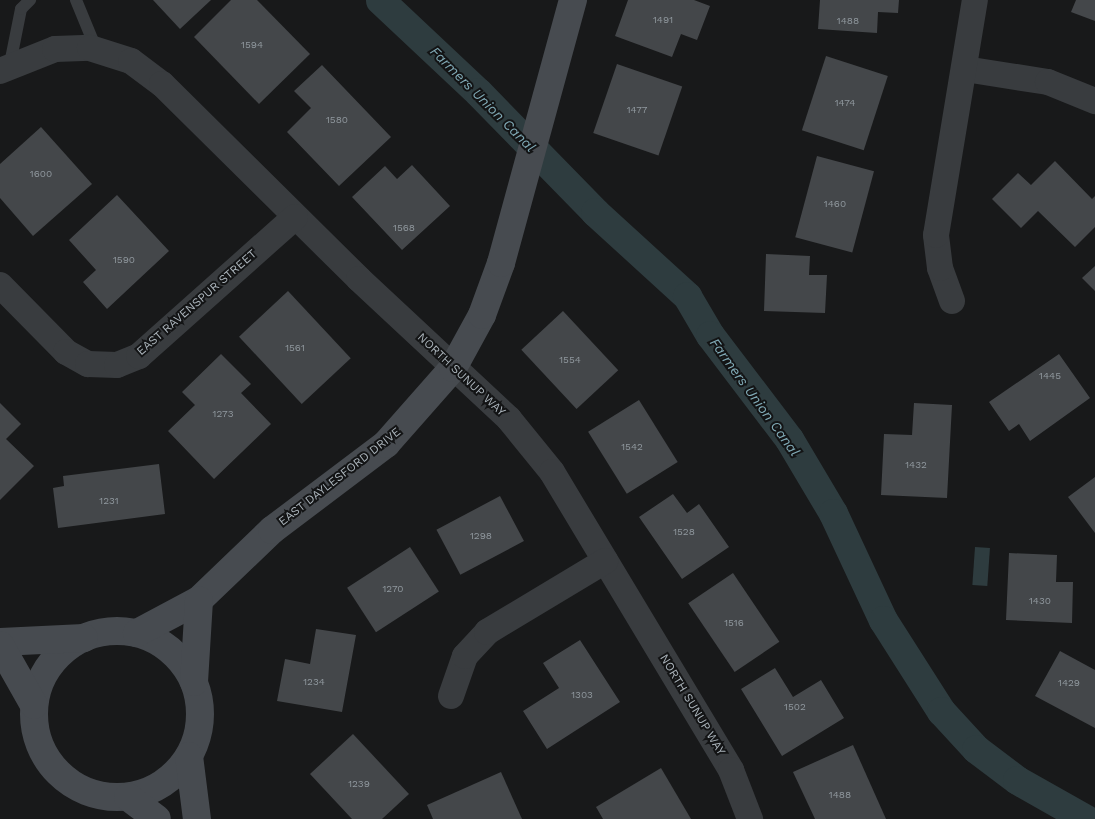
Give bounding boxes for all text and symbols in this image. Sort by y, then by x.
house number: 1491 [653,14,673,26]
house number: 1488 [837,15,859,27]
house number: 1594 [241,39,263,51]
water label: Farmers Union Canal [427,43,539,155]
house number: 1474 [835,97,855,109]
house number: 1477 [627,104,647,116]
house number: 1580 [326,114,348,126]
house number: 1600 [30,168,52,180]
house number: 1460 [824,198,846,210]
house number: 1568 [393,222,415,234]
street label: EAST RAVENSPUR STREET [134,247,260,359]
house number: 1590 [113,254,135,266]
street label: NORTH SUNUP WAY [414,330,508,420]
water label: Farmers Union Canal [707,335,803,459]
house number: 1561 [285,342,305,354]
house number: 1554 [559,354,581,366]
house number: 1445 [1039,370,1061,382]
house number: 1273 [213,408,233,420]
street label: EAST DAYLESFORD DRIVE [276,425,404,529]
house number: 1542 [621,441,643,453]
house number: 1432 [905,459,927,471]
house number: 1231 [99,495,119,507]
house number: 1528 [673,526,695,538]
house number: 1298 [470,530,492,542]
house number: 1270 [382,583,404,595]
house number: 1430 [1029,595,1051,607]
house number: 1516 [724,617,744,629]
street label: NORTH SUNUP WAY [656,652,728,758]
house number: 1234 [303,676,325,688]
house number: 1429 [1058,677,1080,689]
house number: 1303 [571,689,593,701]
house number: 1502 [784,701,806,713]
house number: 1239 [348,778,370,790]
house number: 1488 [829,789,851,801]

